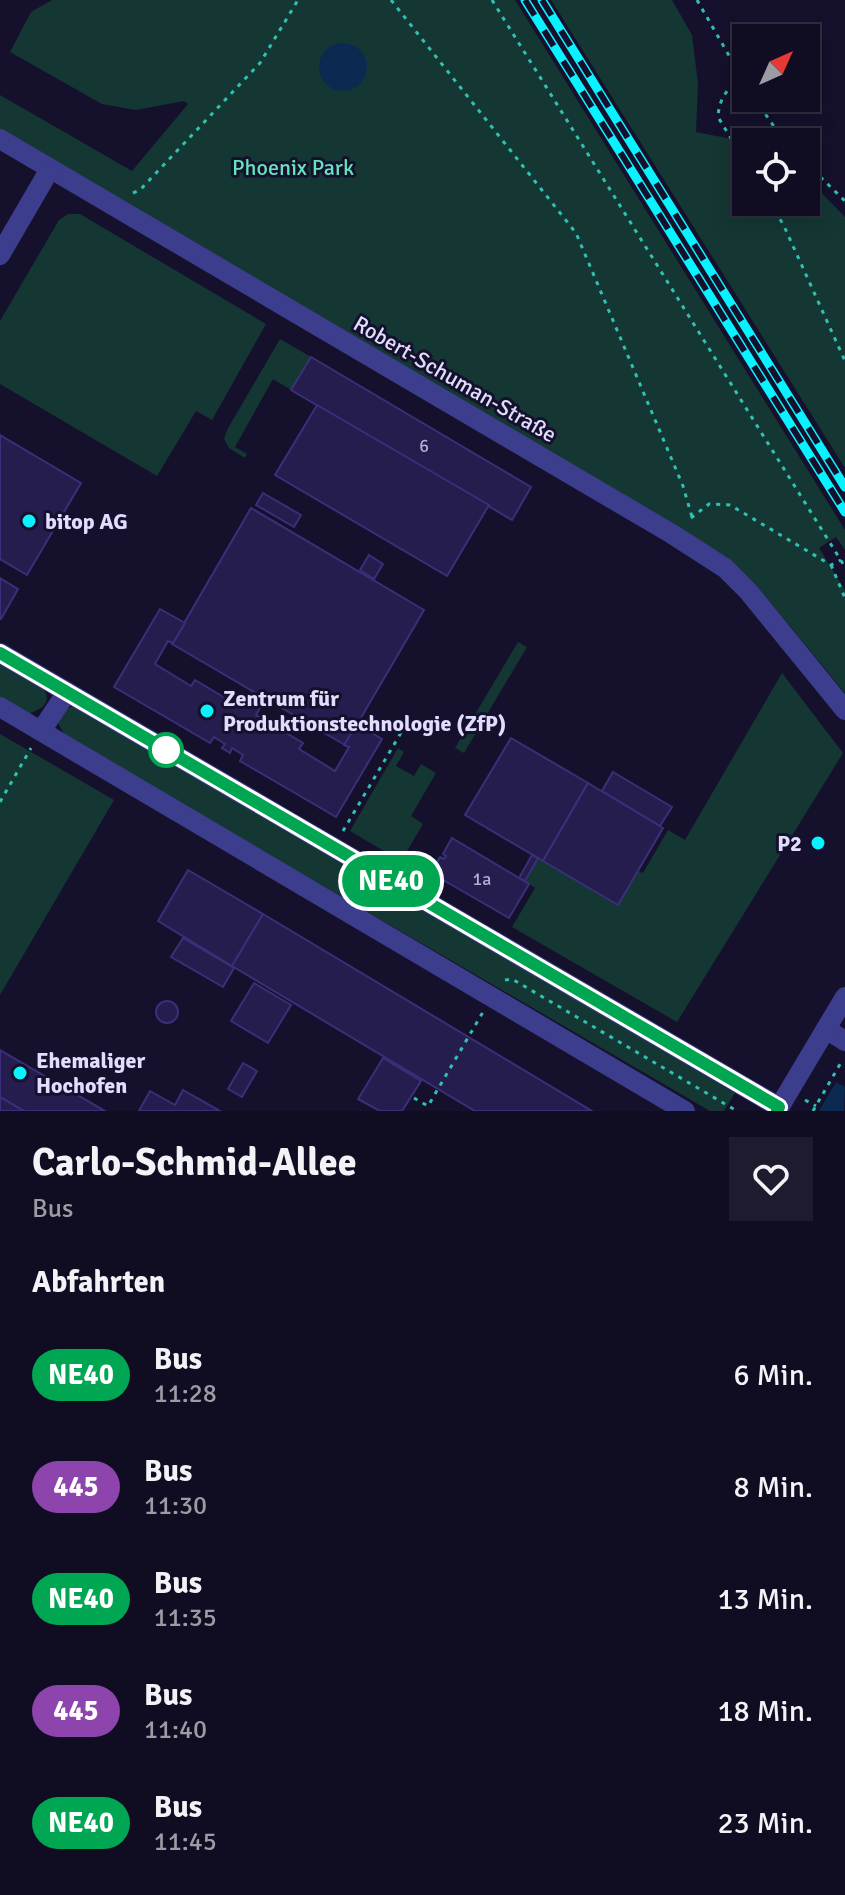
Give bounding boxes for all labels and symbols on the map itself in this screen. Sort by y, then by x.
north arrow [732,24,820,112]
park label: Phoenix Park [232,154,354,181]
street label: Robert-Schuman-Straße [349,310,561,448]
house number: 6 [419,435,429,457]
place label: bitop AG [45,508,128,535]
marker: bitop AG [20,512,38,530]
place label: Zentrum für Produktionstechnologie (ZfP) [223,685,506,737]
marker: Zentrum für Produktionstechnologie (ZfP) [198,702,216,720]
unlabelled marker [149,733,183,767]
place label: P2 [777,830,802,857]
marker: P2 [809,834,827,852]
line badge: NE40 [335,855,447,907]
house number: 1a [473,868,491,890]
place label: Ehemaliger Hochofen [36,1047,145,1099]
marker: Ehemaliger Hochofen [11,1064,29,1082]

